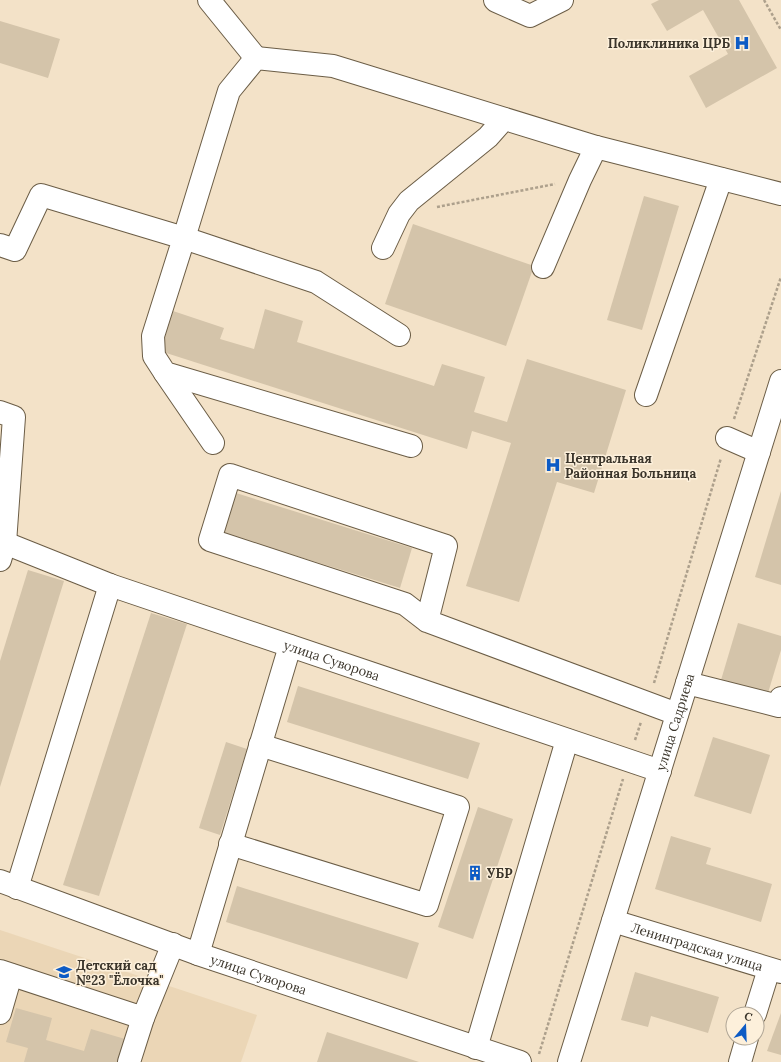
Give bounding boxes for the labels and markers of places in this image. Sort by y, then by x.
hospital icon: Поликлиника ЦРБ [733,34,751,52]
place label: Поликлиника ЦРБ [608,35,730,52]
place label: Центральная Районная Больница [565,450,696,482]
hospital icon: Центральная Районная Больница [544,456,562,474]
building icon: УБР [466,864,484,882]
place label: УБР [487,865,513,882]
place label: Детский сад №23 "Ёлочка" [76,957,164,989]
school or university icon: Детский сад №23 "Ёлочка" [55,963,73,981]

